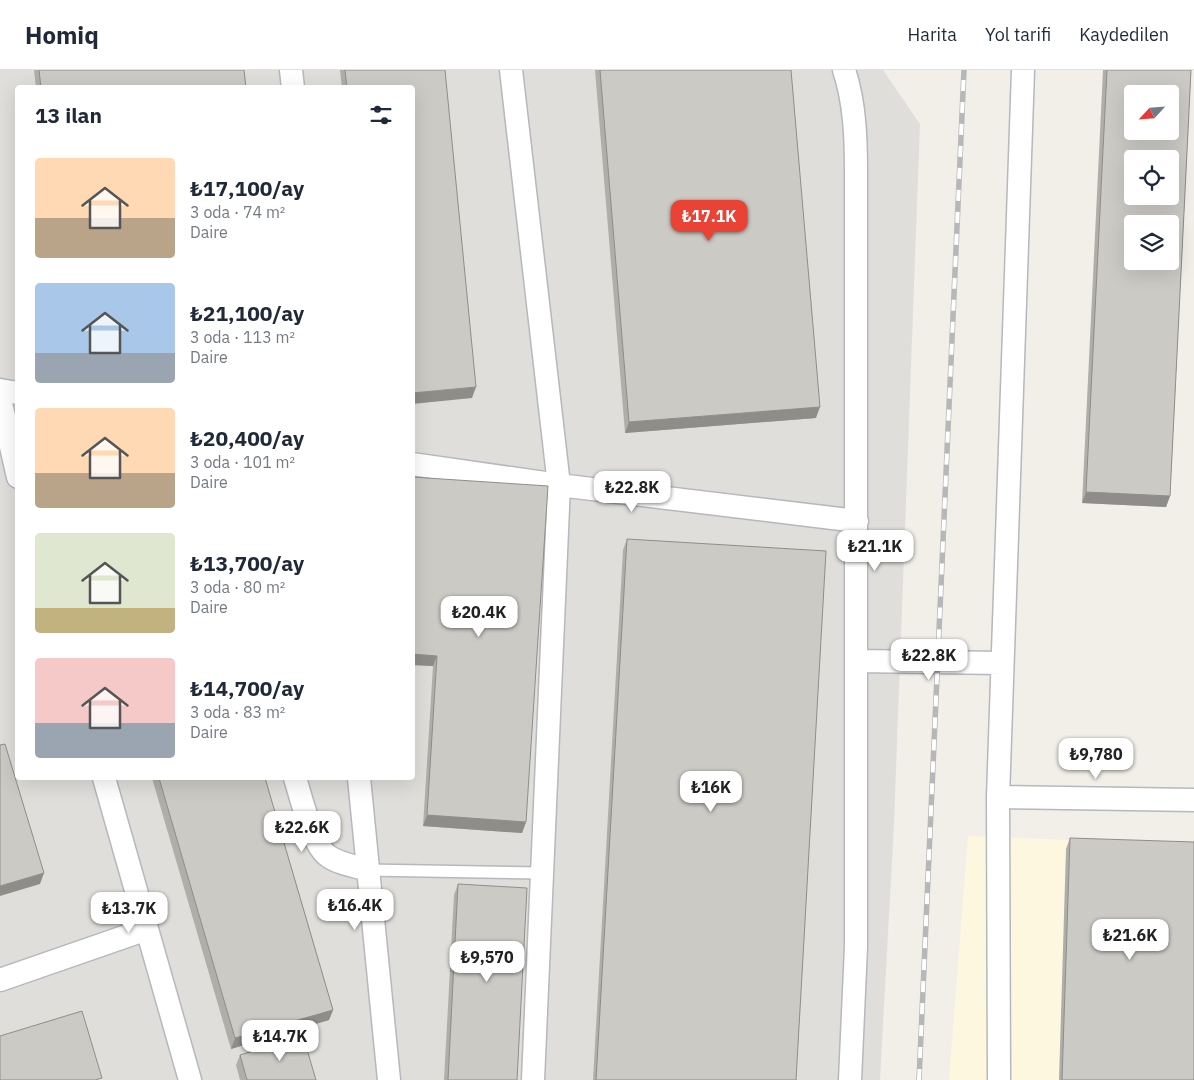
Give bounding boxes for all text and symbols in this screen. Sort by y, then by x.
text: Homiq [25,19,99,51]
text: Harita [908,23,957,46]
text: Yol tarifi [985,23,1051,46]
text: Kaydedilen [1079,23,1169,46]
north arrow [1124,85,1179,140]
map controls [1124,85,1179,270]
text: 13 ilan [35,101,102,129]
icon: filters [367,101,395,129]
button: locate [1124,150,1179,205]
text: ₺17,100/ay [190,174,304,202]
icon: home [75,178,135,238]
pin: ₺17.1K [668,200,750,242]
text: 3 oda · 74 m² [190,202,285,222]
text: ₺17.1K [682,206,736,226]
button: layers [1124,215,1179,270]
text: Daire [190,222,228,242]
text: ₺21,100/ay [190,299,304,327]
icon: home [75,303,135,363]
text: 3 oda · 113 m² [190,327,295,347]
text: Daire [190,347,228,367]
text: ₺20,400/ay [190,424,304,452]
icon: home [75,428,135,488]
text: 3 oda · 101 m² [190,452,295,472]
pin: ₺22.8K [591,470,673,513]
text: Daire [190,472,228,492]
text: ₺22.8K [605,477,659,497]
pin: ₺21.1K [834,530,916,572]
text: ₺21.1K [848,536,902,556]
text: ₺13,700/ay [190,549,304,577]
icon: home [75,553,135,613]
text: 3 oda · 80 m² [190,577,285,597]
pin: ₺20.4K [438,596,520,638]
text: Daire [190,597,228,617]
text: ₺20.4K [452,602,506,622]
pin: ₺22.8K [888,638,970,681]
text: ₺22.8K [902,645,956,665]
text: ₺14,700/ay [190,674,304,702]
icon: home [75,678,135,738]
text: 3 oda · 83 m² [190,702,285,722]
text: Daire [190,722,228,742]
pin: ₺9,780 [1055,738,1137,780]
text: ₺9,780 [1069,744,1123,764]
pin: ₺16K [681,770,741,813]
text: ₺16K [691,777,731,797]
pin: ₺22.6K [261,810,343,853]
text: ₺22.6K [275,817,329,837]
pin: ₺16.4K [314,888,396,931]
pin: ₺13.7K [88,892,170,934]
text: ₺16.4K [328,895,382,915]
text: ₺13.7K [102,898,156,918]
pin: ₺21.6K [1089,918,1171,961]
text: ₺21.6K [1103,925,1157,945]
pin: ₺9,570 [446,940,528,983]
text: ₺9,570 [460,947,514,967]
pin: ₺14.7K [239,1020,321,1062]
text: ₺14.7K [253,1026,307,1046]

